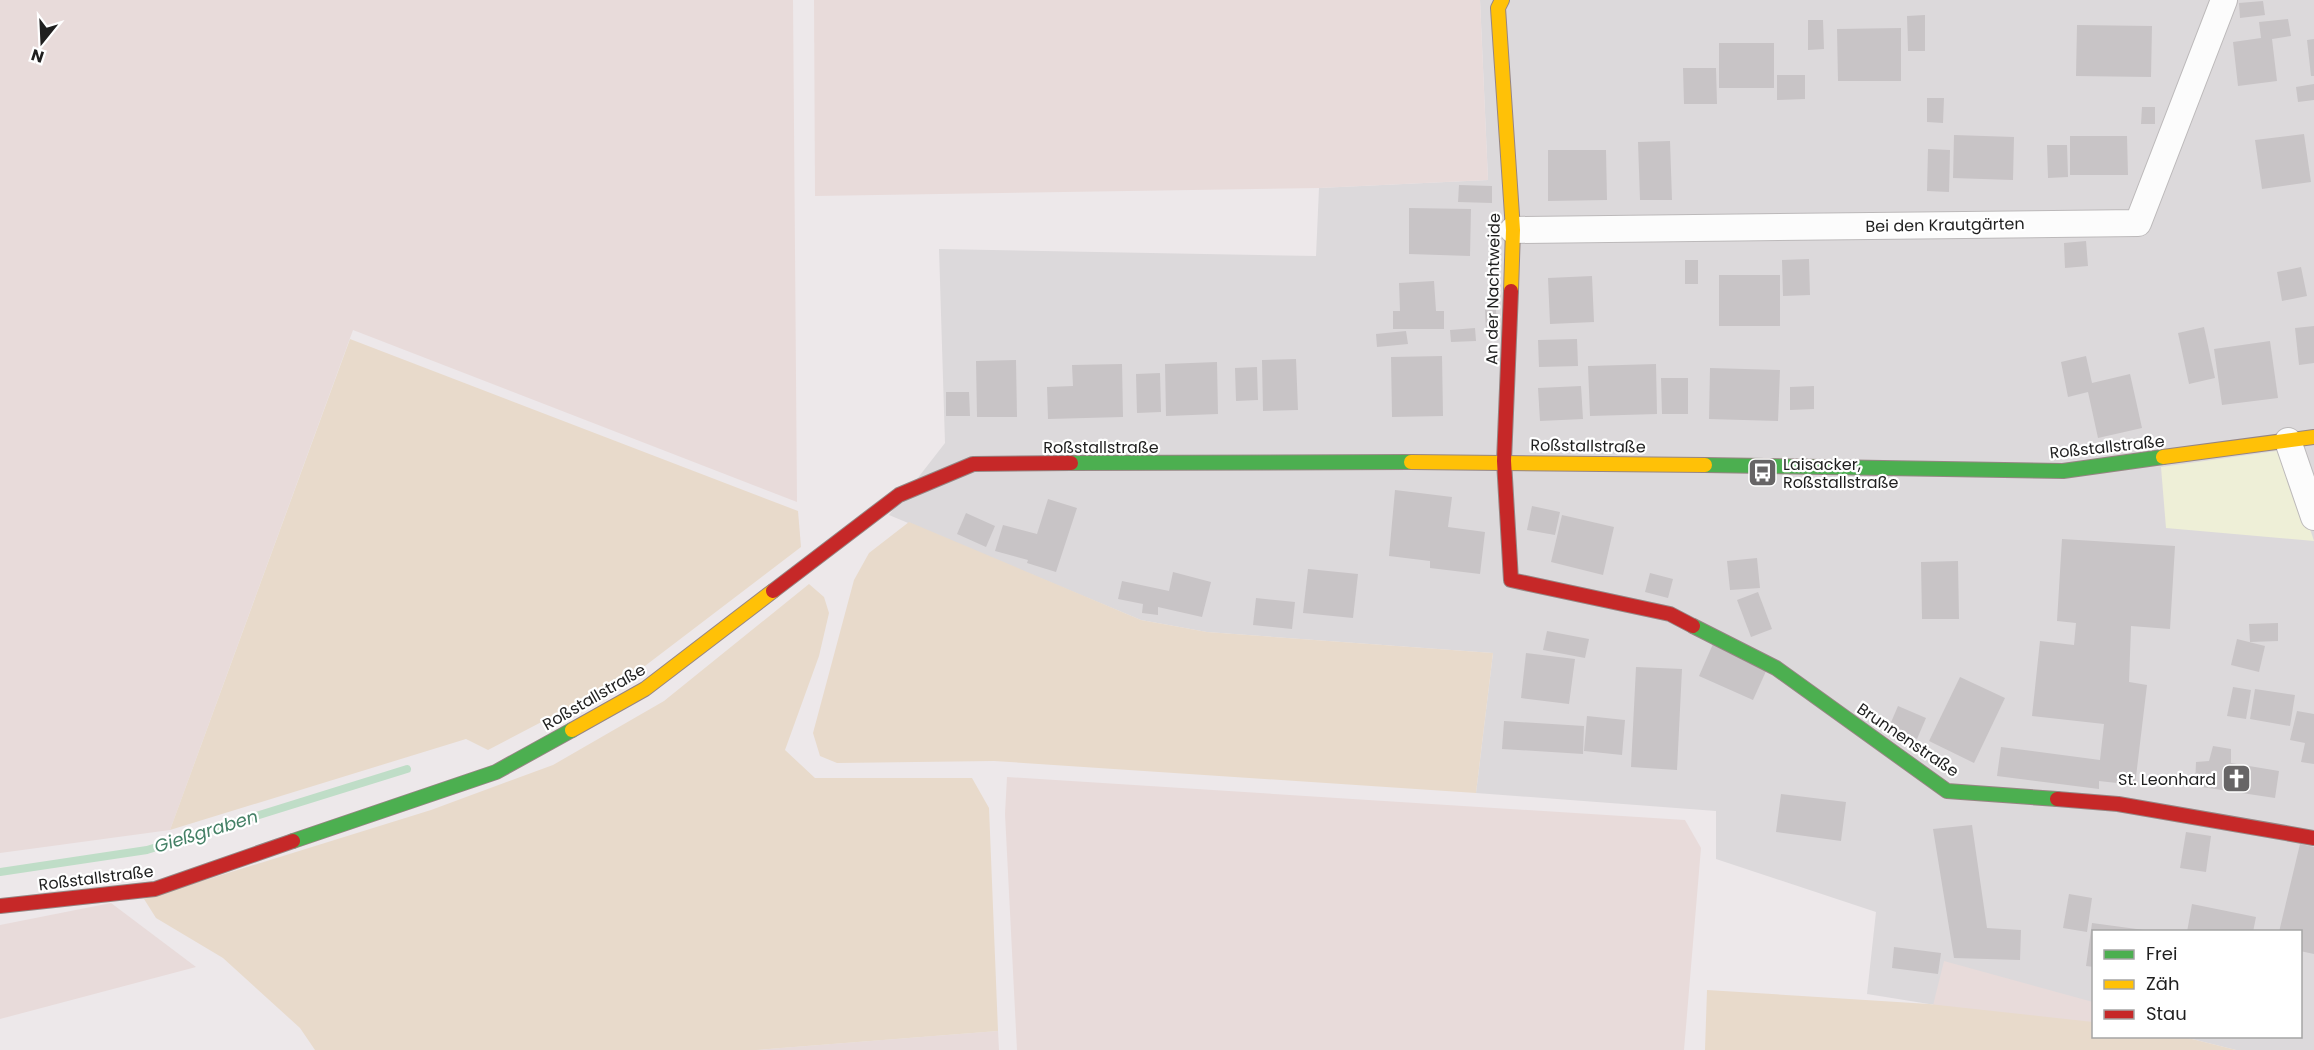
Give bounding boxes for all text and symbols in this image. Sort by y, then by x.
north arrow [12,12,72,72]
text: N [28,43,47,69]
street label: Bei den Krautgärten [1865,212,2025,238]
street label: An der Nachtweide [1480,213,1506,365]
street label: Roßstallstraße [2048,430,2166,464]
street label: Roßstallstraße [1530,433,1646,459]
street label: Roßstallstraße [1043,436,1159,459]
place label: Laisacker, Roßstallstraße [1783,453,1899,494]
bus stop icon: Laisacker, Roßstallstraße [1746,457,1778,489]
street label: Roßstallstraße [538,658,650,736]
street label: Brunnenstraße [1852,697,1964,783]
church icon: St. Leonhard [2221,763,2253,795]
place label: St. Leonhard [2118,768,2216,791]
water label: Gießgraben [151,803,261,859]
street label: Roßstallstraße [37,860,155,896]
legend [2092,930,2302,1038]
text: Frei [2146,941,2177,966]
text: Zäh [2146,971,2179,996]
text: Stau [2146,1001,2187,1026]

